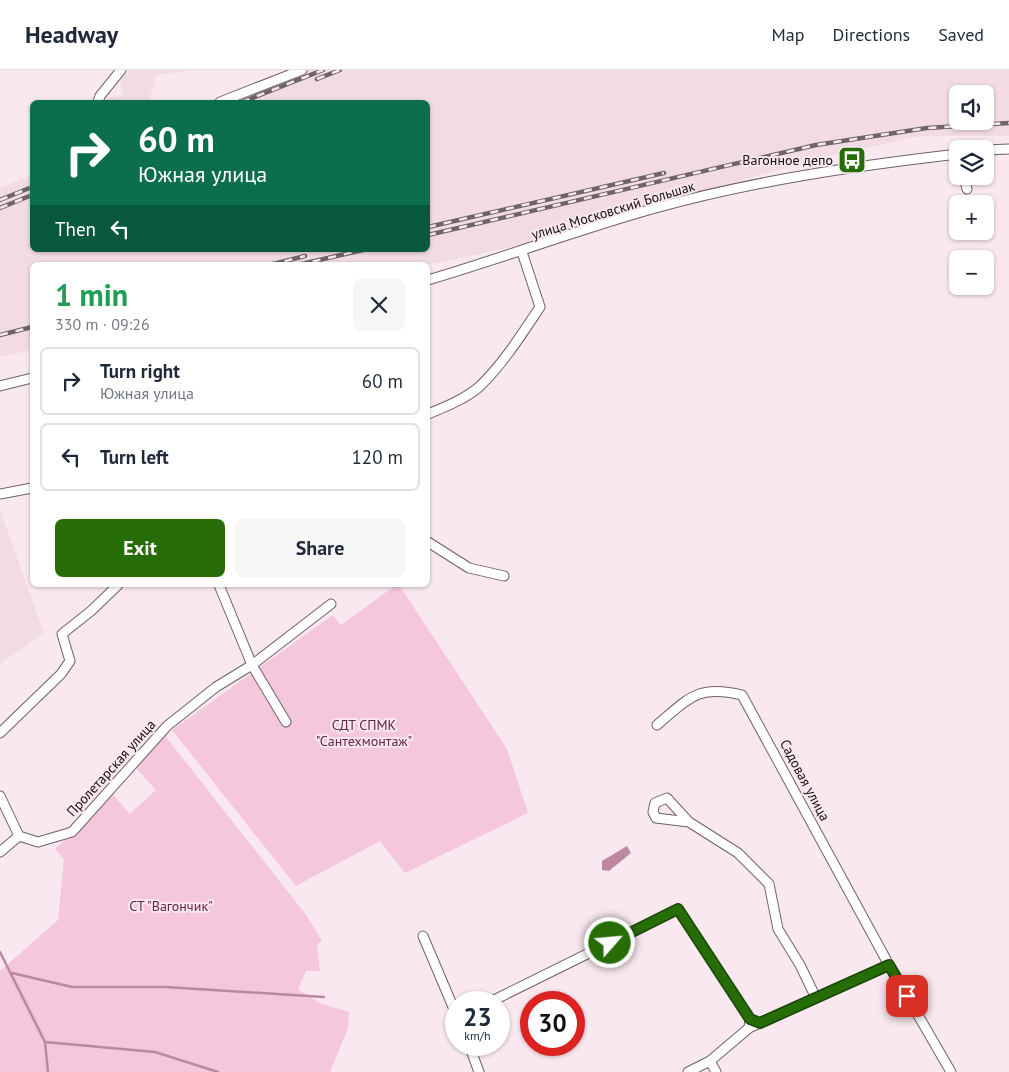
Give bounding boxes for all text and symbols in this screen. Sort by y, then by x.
text: Headway [25,19,118,50]
text: Map [772,23,804,46]
text: Directions [832,23,910,46]
text: Saved [938,23,984,46]
map controls [949,85,994,295]
button: sound [949,85,994,130]
text: 60 m [138,116,215,162]
icon: right [55,120,120,185]
button: layers [949,140,994,185]
bus stop icon: Вагонное депо [837,145,867,175]
place label: Вагонное депо [742,151,833,169]
text: Южная улица [138,160,267,188]
street label: улица Московский Большак [529,176,697,243]
button: + [949,195,994,240]
icon: left [106,215,134,243]
text: Then [55,217,96,241]
button: − [949,250,994,295]
text: 1 min [55,275,128,314]
button: close [353,279,405,331]
text: 330 m · 09:26 [55,314,150,334]
text: Turn right [100,359,180,383]
icon: right [57,367,85,395]
text: 60 m [362,369,403,393]
text: Южная улица [100,383,194,403]
icon: left [57,443,85,471]
text: Turn left [100,445,169,469]
text: 120 m [351,445,403,469]
button: Exit [55,519,225,577]
button: Share [235,519,405,577]
street label: Пролетарская улица [63,716,159,820]
park label: СДТ СПМК "Сантехмонтаж" [316,716,412,750]
street label: Садовая улица [776,736,834,824]
park label: СТ "Вагончик" [129,897,213,915]
position arrow [583,916,635,968]
pin [886,975,928,1017]
icon: arrive [893,982,921,1010]
speed limit sign: 30 [520,991,585,1056]
text: 23 [463,1001,492,1033]
text: km/h [464,1028,491,1043]

